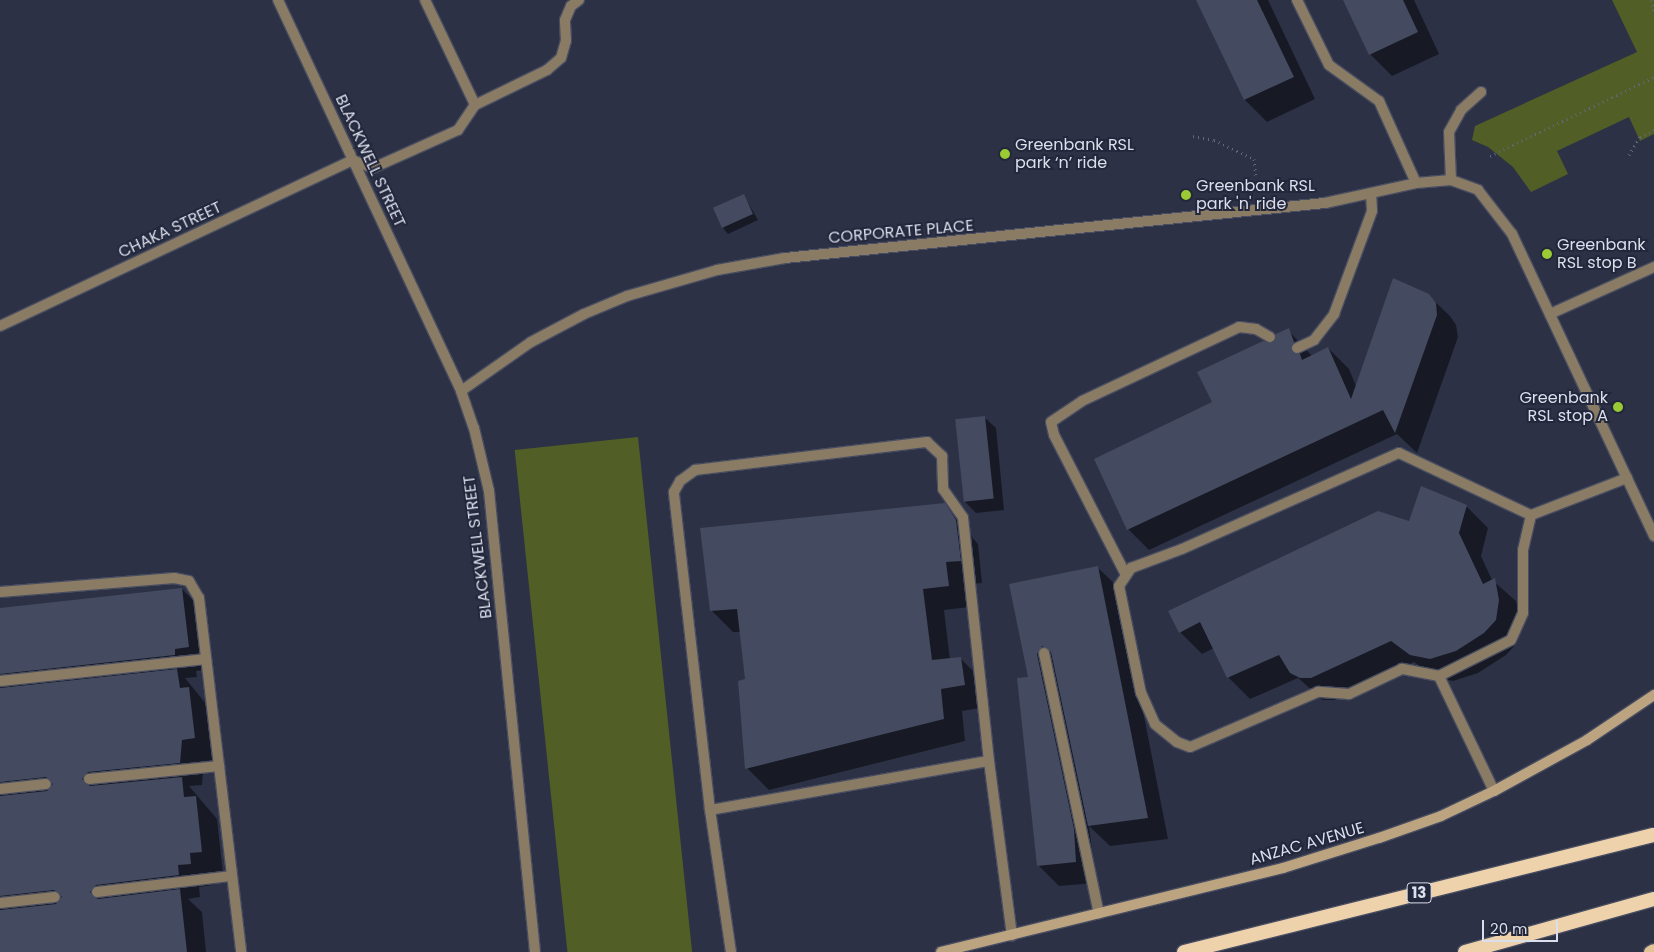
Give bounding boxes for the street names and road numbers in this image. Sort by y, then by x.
street label: BLACKWELL STREET [331,92,409,230]
street label: CHAKA STREET [115,198,225,262]
street label: CORPORATE PLACE [828,216,974,248]
street label: BLACKWELL STREET [460,474,496,620]
street label: ANZAC AVENUE [1248,818,1366,870]
road number: 13 [1406,880,1432,906]

